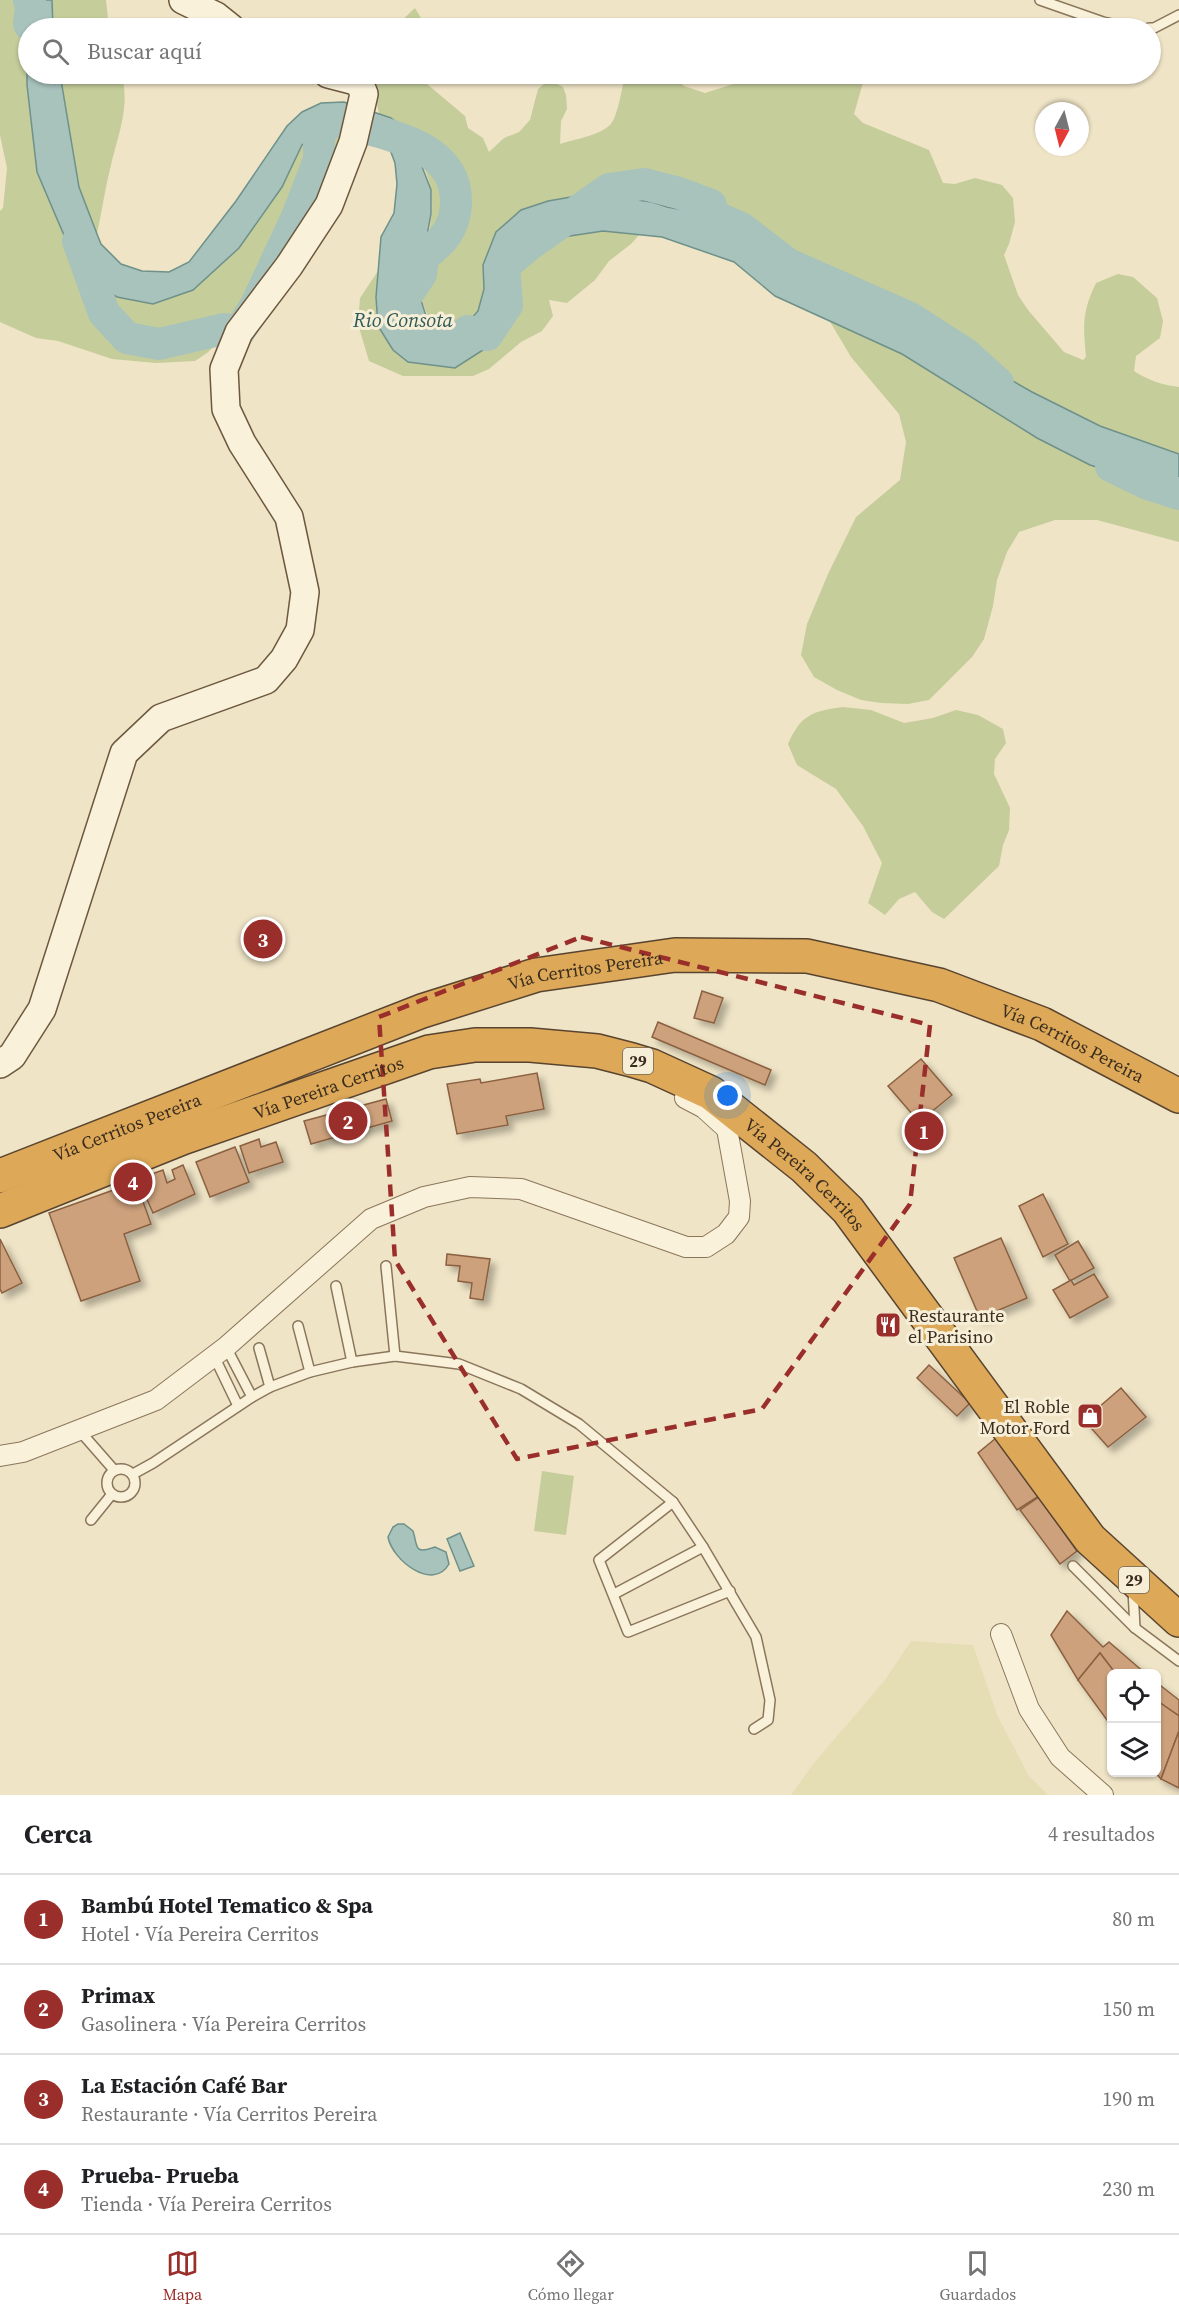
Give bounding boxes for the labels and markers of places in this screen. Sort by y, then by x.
pin: 3 [244,916,282,962]
pin: 2 [328,1098,368,1144]
pin: 1 [904,1108,944,1154]
pin: 4 [114,1160,152,1204]
place label: Restaurante el Parisino [908,1303,1004,1349]
restaurant icon: Restaurante el Parisino [873,1310,903,1340]
place label: El Roble Motor Ford [980,1394,1070,1440]
shop icon: El Roble Motor Ford [1075,1401,1105,1431]

